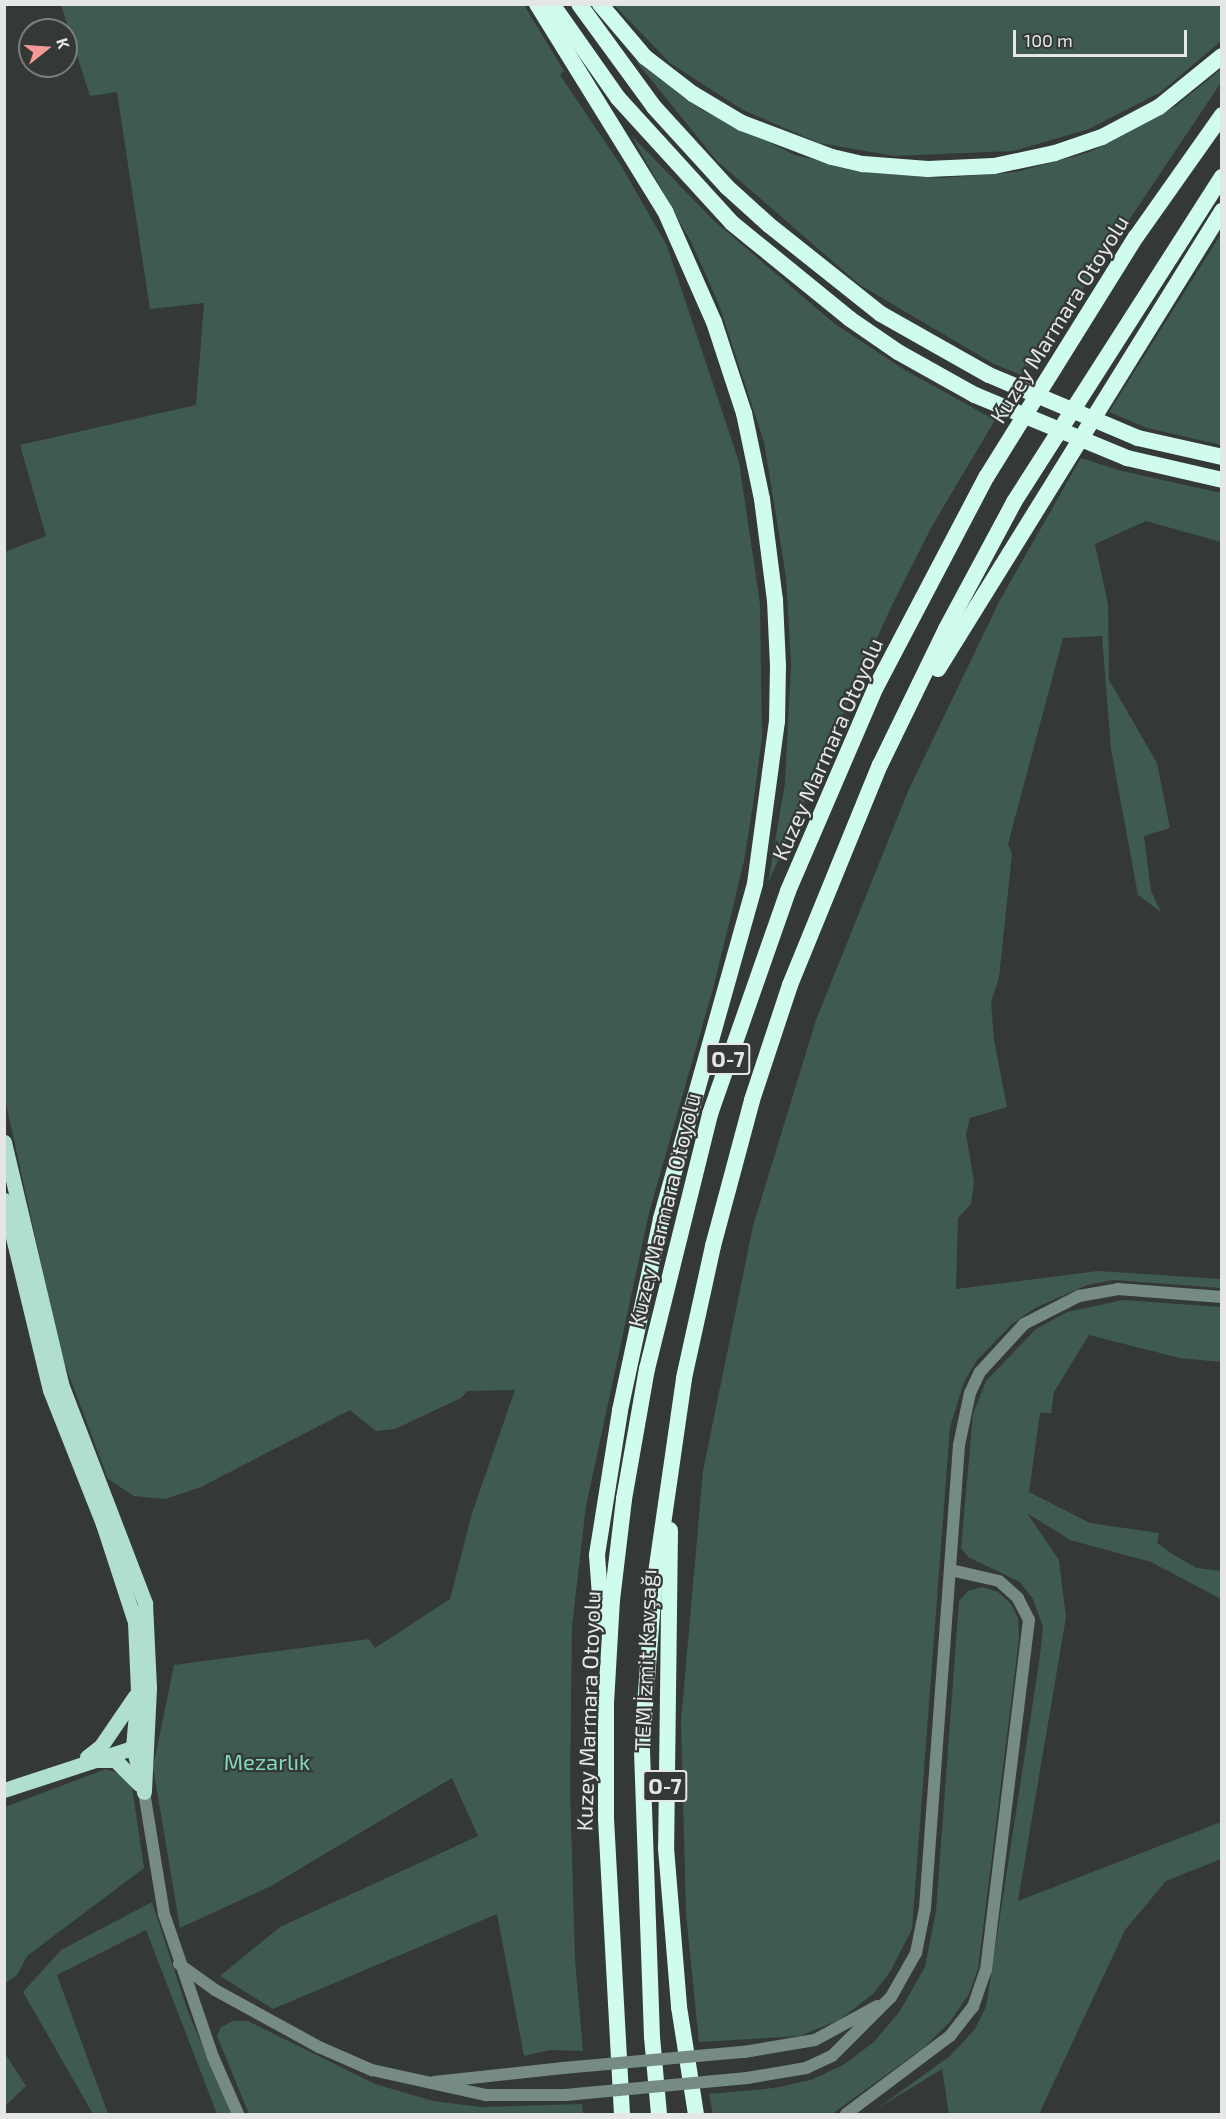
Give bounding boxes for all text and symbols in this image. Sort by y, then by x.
north arrow [18,18,78,78]
scale bar [1016,18,1190,56]
text: 100 m [1024,29,1073,51]
text: K [53,36,74,51]
street label: Kuzey Marmara Otoyolu [984,210,1134,428]
street label: Kuzey Marmara Otoyolu [766,634,888,864]
road number: O-7 [704,1041,752,1077]
street label: Kuzey Marmara Otoyolu [622,1090,706,1330]
street label: TEM İzmit Kavşağı [629,1569,661,1751]
street label: Kuzey Marmara Otoyolu [571,1590,605,1832]
park label: Mezarlık [224,1749,310,1775]
road number: O-7 [641,1768,689,1804]

